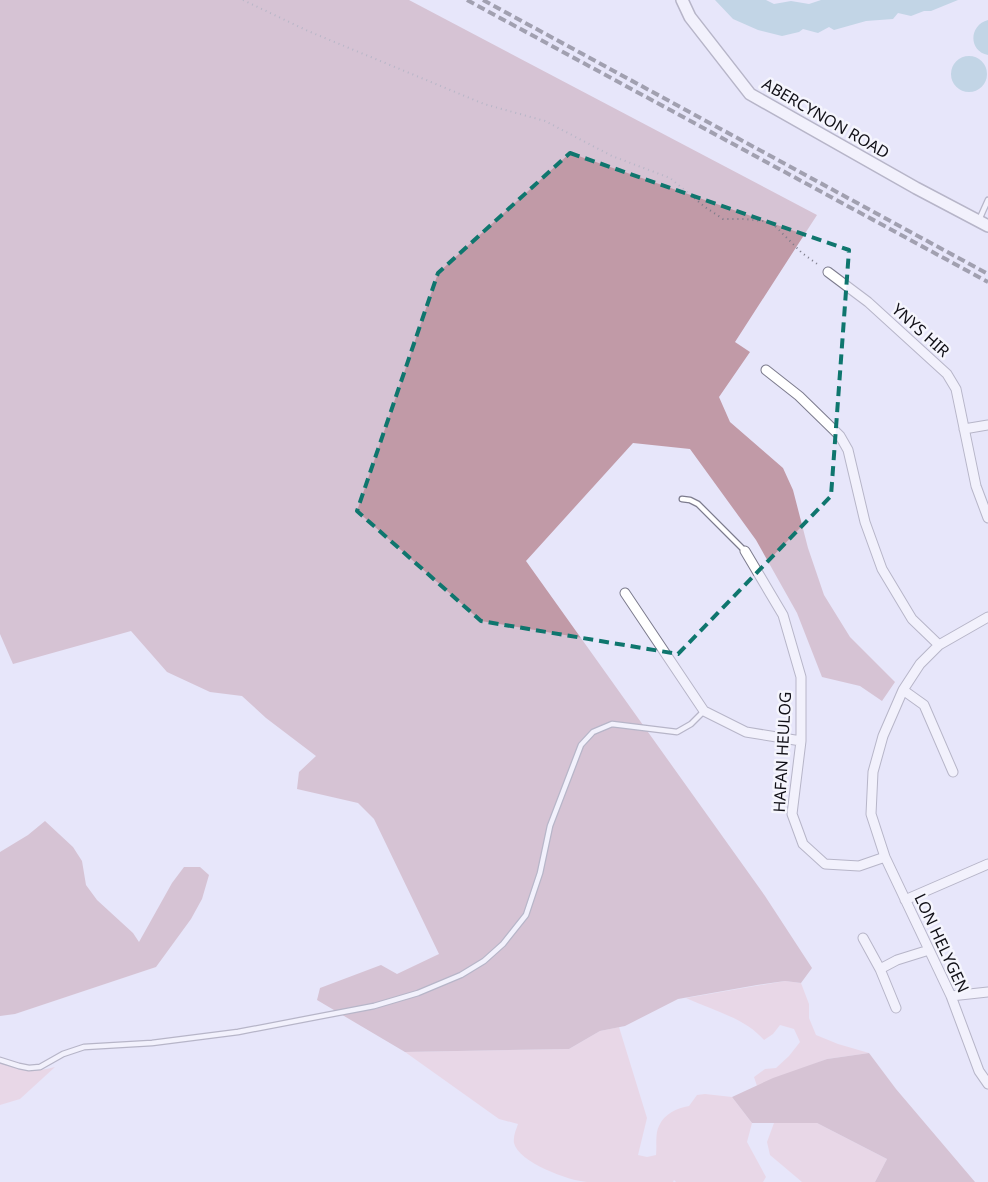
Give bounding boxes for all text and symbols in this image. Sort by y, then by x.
street label: ABERCYNON ROAD [758,73,894,163]
street label: YNYS HIR [887,298,955,362]
street label: HAFAN HEULOG [768,691,796,813]
street label: LON HELYGEN [909,890,975,996]

